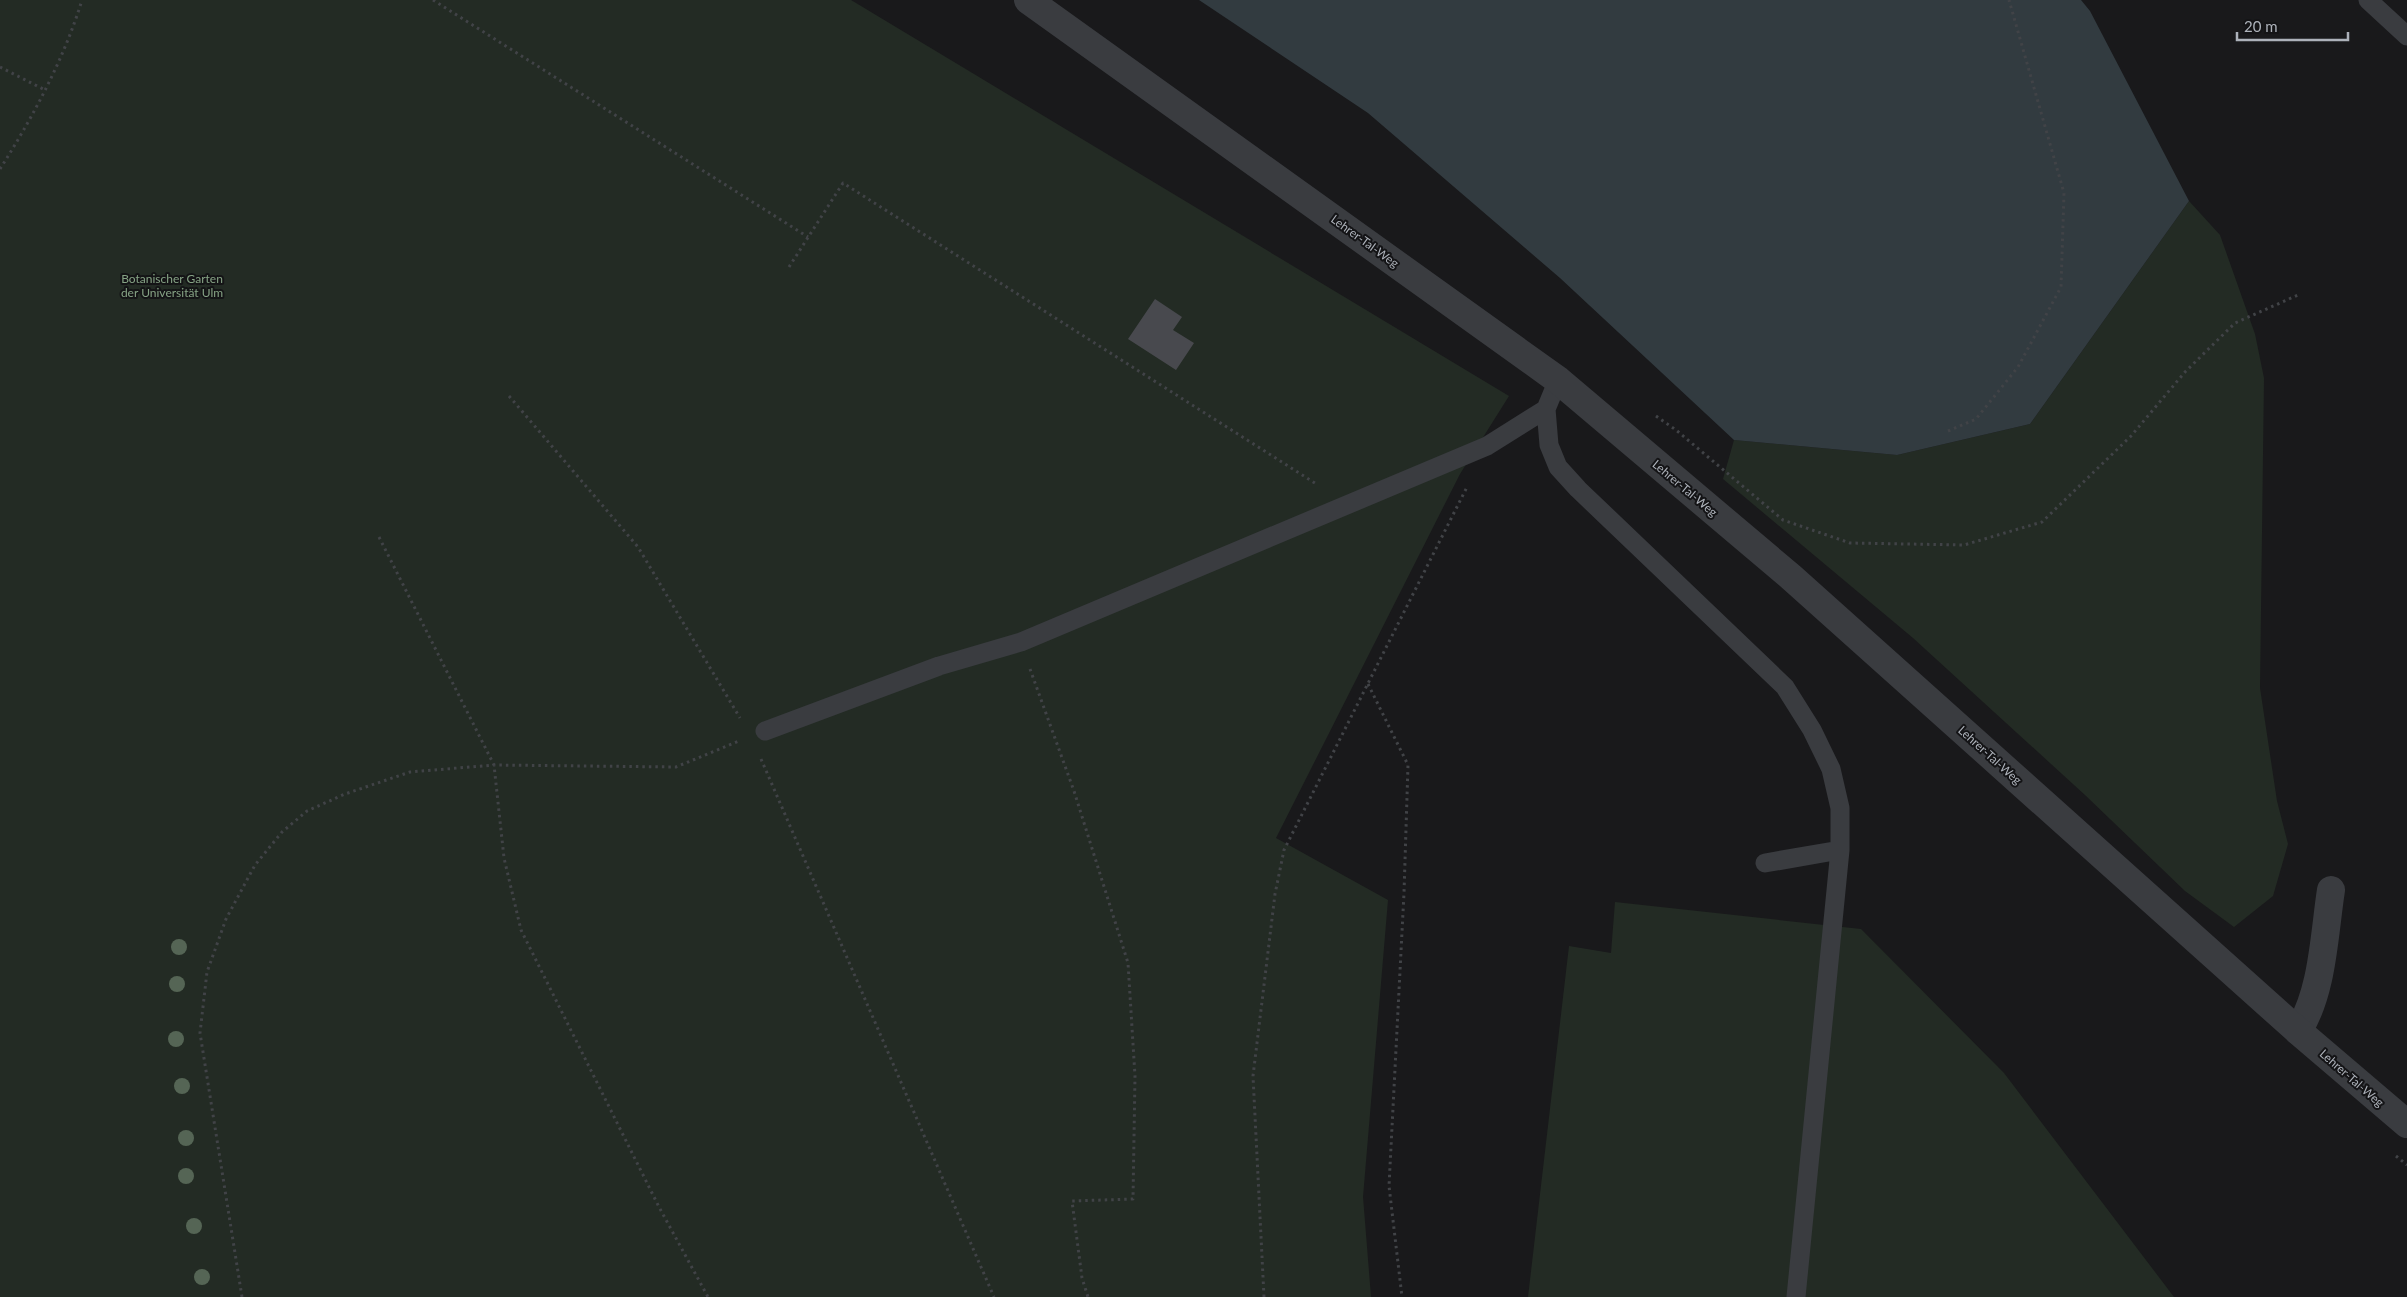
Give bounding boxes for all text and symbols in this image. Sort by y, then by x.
scale bar [2237,10,2348,42]
text: 20 m [2244,17,2278,35]
street label: Lehrer-Tal-Weg [1328,211,1402,271]
park label: Botanischer Garten der Universität Ulm [121,271,223,300]
street label: Lehrer-Tal-Weg [1649,456,1721,520]
street label: Lehrer-Tal-Weg [1955,723,2025,787]
street label: Lehrer-Tal-Weg [2317,1046,2387,1110]

